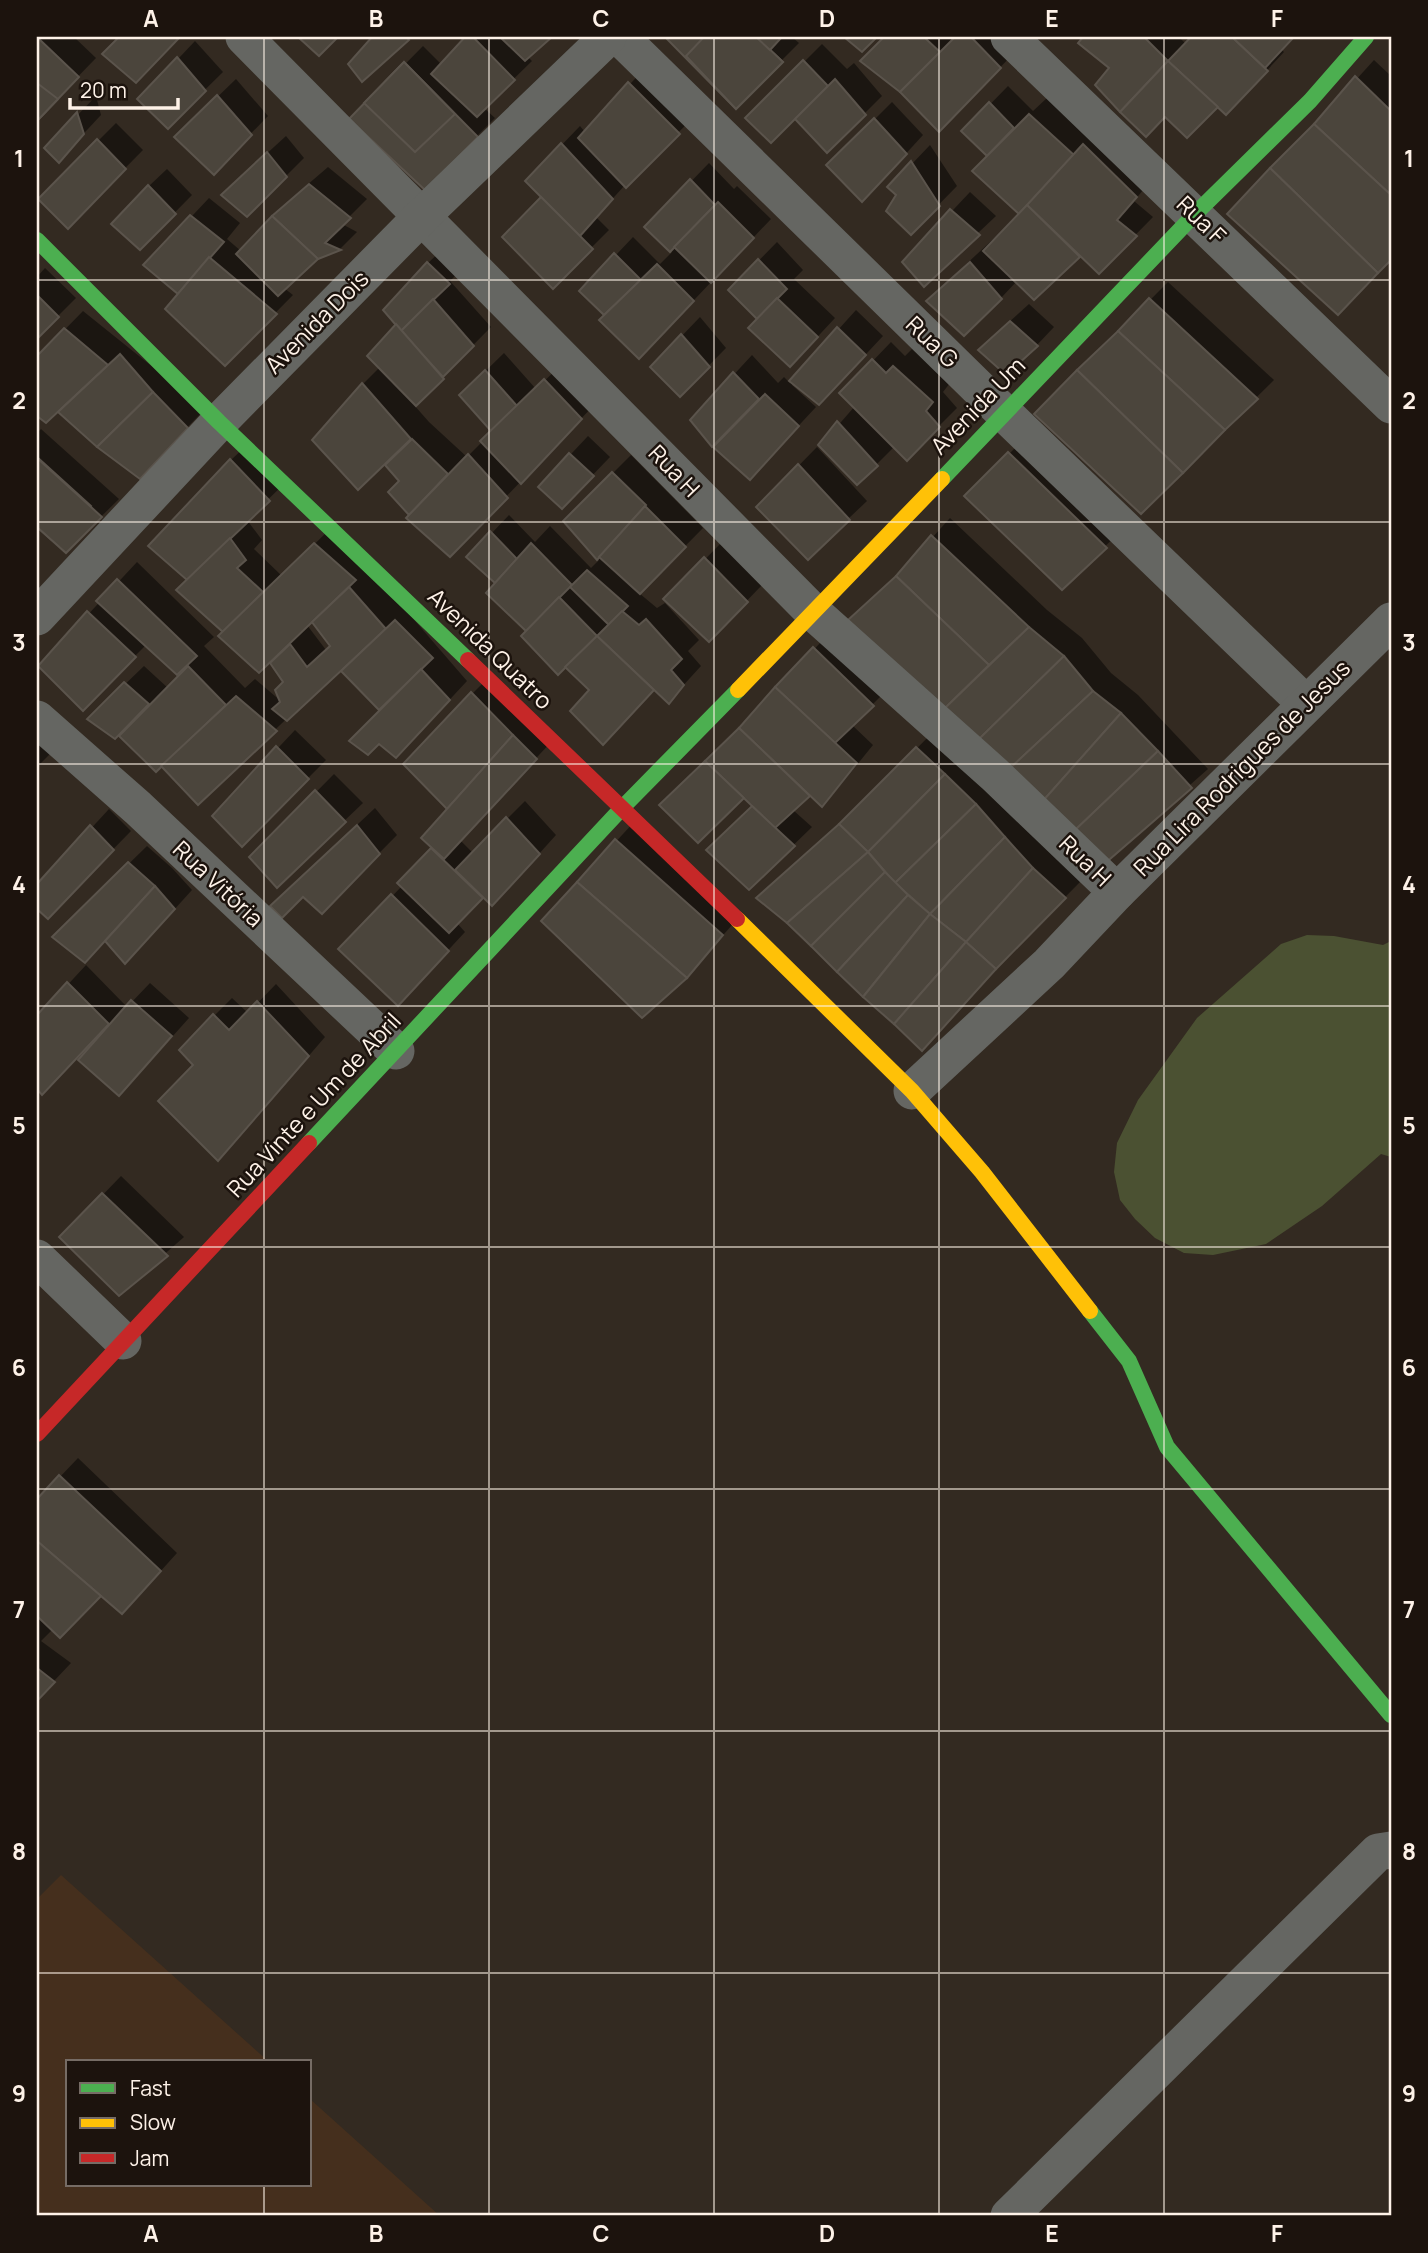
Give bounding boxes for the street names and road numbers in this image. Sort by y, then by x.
street label: Rua F [1170,188,1234,251]
street label: Avenida Dois [257,262,375,380]
street label: Rua G [899,308,966,374]
street label: Avenida Um [923,350,1032,461]
street label: Rua H [642,437,708,503]
street label: Avenida Quatro [421,581,560,716]
street label: Rua Lira Rodrigues de Jesus [1126,652,1357,883]
street label: Rua H [1053,827,1119,893]
street label: Rua Vitória [166,833,271,934]
street label: Rua Vinte e Um de Abril [219,1005,407,1204]

